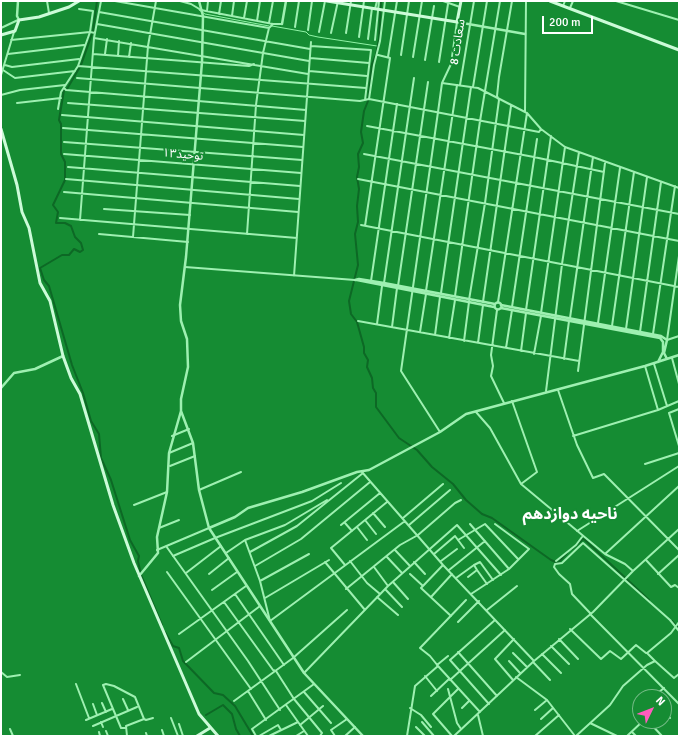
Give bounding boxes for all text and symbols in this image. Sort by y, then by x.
scale bar [544,8,595,34]
text: 200 m [549,15,581,30]
street label: سعادت 8 [447,18,469,66]
street label: توحید۱۳ [162,146,204,164]
district label: ناحیه دوازدهم [523,505,617,525]
north arrow [632,689,672,729]
text: N [653,694,668,708]

